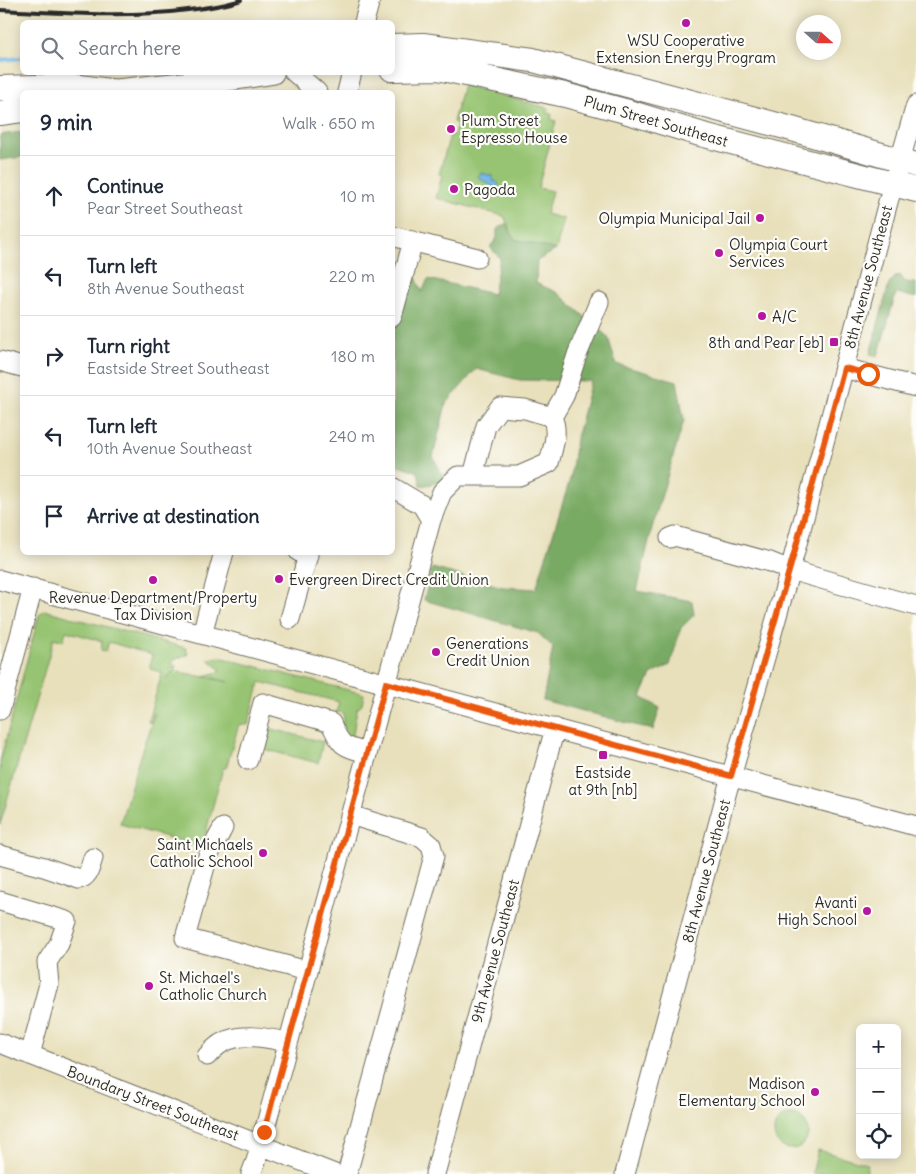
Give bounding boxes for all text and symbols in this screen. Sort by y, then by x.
north arrow [796,15,841,60]
marker: WSU Cooperative Extension Energy Program [680,17,692,29]
search box [20,20,395,75]
place label: WSU Cooperative Extension Energy Program [596,31,776,67]
icon: search [38,34,66,62]
text: Search here [78,36,181,60]
street label: Plum Street Southeast [582,91,730,151]
text: 9 min [40,109,92,136]
place label: Plum Street Espresso House [461,111,567,147]
text: Walk · 650 m [282,113,375,133]
marker: Plum Street Espresso House [445,123,457,135]
text: Continue [87,174,164,198]
place label: Pagoda [464,180,516,199]
icon: ahead [40,182,68,210]
marker: Pagoda [448,183,460,195]
text: 10 m [340,186,375,206]
text: Pear Street Southeast [87,198,243,218]
street label: 8th Avenue Southeast [840,203,896,351]
place label: Olympia Municipal Jail [599,209,750,228]
marker: Olympia Municipal Jail [754,212,766,224]
place label: Olympia Court Services [729,235,828,271]
marker: Olympia Court Services [713,247,725,259]
text: Turn left [87,254,157,278]
icon: left [40,262,68,290]
text: 220 m [329,266,375,286]
text: 8th Avenue Southeast [87,278,244,298]
place label: A/C [772,307,797,326]
marker: A/C [756,310,768,322]
place label: 8th and Pear [eb] [708,333,824,352]
text: Turn right [87,334,170,358]
marker: 8th and Pear [eb] [828,336,840,348]
icon: right [40,342,68,370]
text: 180 m [331,346,375,366]
text: Eastside Street Southeast [87,358,269,378]
route start [857,363,880,386]
text: Turn left [87,414,157,438]
icon: left [40,422,68,450]
text: 240 m [329,426,375,446]
text: 10th Avenue Southeast [87,438,252,458]
icon: arrive [40,502,68,530]
text: Arrive at destination [87,504,260,528]
place label: Evergreen Direct Credit Union [289,570,489,589]
marker: Evergreen Direct Credit Union [273,573,285,585]
marker: Revenue Department/Property Tax Division [147,574,159,586]
place label: Revenue Department/Property Tax Division [49,588,257,624]
place label: Generations Credit Union [446,634,530,670]
marker: Generations Credit Union [430,646,442,658]
marker: Eastside at 9th [nb] [597,749,609,761]
place label: Eastside at 9th [nb] [568,763,638,799]
street label: 8th Avenue Southeast [678,797,734,945]
place label: Saint Michaels Catholic School [150,835,253,871]
marker: Saint Michaels Catholic School [257,847,269,859]
street label: 9th Avenue Southeast [467,877,523,1025]
place label: Avanti High School [777,893,857,929]
marker: Avanti High School [861,905,873,917]
place label: St. Michael's Catholic Church [159,968,267,1004]
marker: St. Michael's Catholic Church [143,980,155,992]
map controls [856,1024,901,1159]
button: + [856,1024,901,1069]
street label: Boundary Street Southeast [64,1061,242,1145]
button: − [856,1069,901,1114]
place label: Madison Elementary School [678,1074,805,1110]
marker: Madison Elementary School [809,1086,821,1098]
button: locate [856,1114,901,1159]
route end [253,1121,276,1144]

